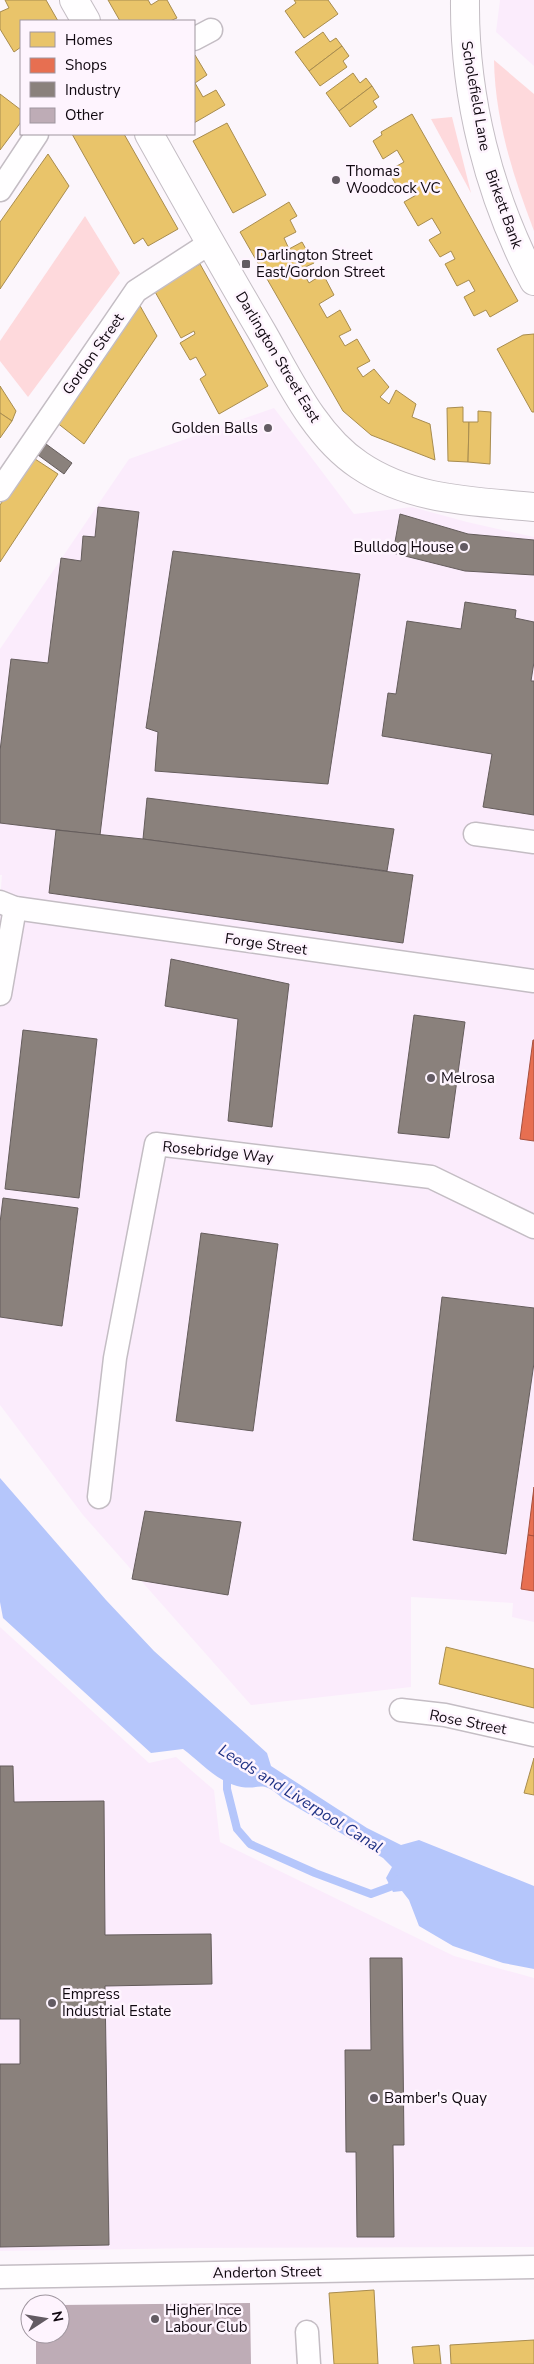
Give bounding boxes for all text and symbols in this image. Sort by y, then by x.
legend [20,20,195,135]
text: Homes [65,30,113,50]
street label: Scholefield Lane [456,39,496,153]
text: Shops [65,55,107,75]
text: Industry [65,80,121,100]
text: Other [65,105,104,125]
place label: Thomas Woodcock VC [346,161,441,198]
street label: Birkett Bank [480,167,528,252]
marker: Thomas Woodcock VC [330,174,342,186]
place label: Darlington Street East/Gordon Street [256,245,385,282]
marker: Darlington Street East/Gordon Street [240,258,252,270]
street label: Darlington Street East [231,288,325,427]
street label: Gordon Street [58,309,129,399]
place label: Golden Balls [171,418,258,438]
marker: Golden Balls [262,422,274,434]
place label: Bulldog House [354,537,454,557]
marker: Bulldog House [458,541,470,553]
street label: Forge Street [223,928,309,960]
place label: Melrosa [441,1068,495,1088]
marker: Melrosa [425,1072,437,1084]
street label: Rosebridge Way [161,1136,275,1168]
street label: Rose Street [428,1705,509,1739]
water label: Leeds and Liverpool Canal [214,1739,387,1859]
place label: Empress Industrial Estate [62,1984,171,2021]
marker: Empress Industrial Estate [46,1997,58,2009]
place label: Bamber's Quay [384,2088,487,2108]
marker: Bamber's Quay [368,2092,380,2104]
street label: Anderton Street [212,2261,322,2283]
north arrow [20,2294,70,2344]
place label: Higher Ince Labour Club [165,2300,248,2337]
text: N [47,2309,68,2324]
marker: Higher Ince Labour Club [149,2313,161,2325]

